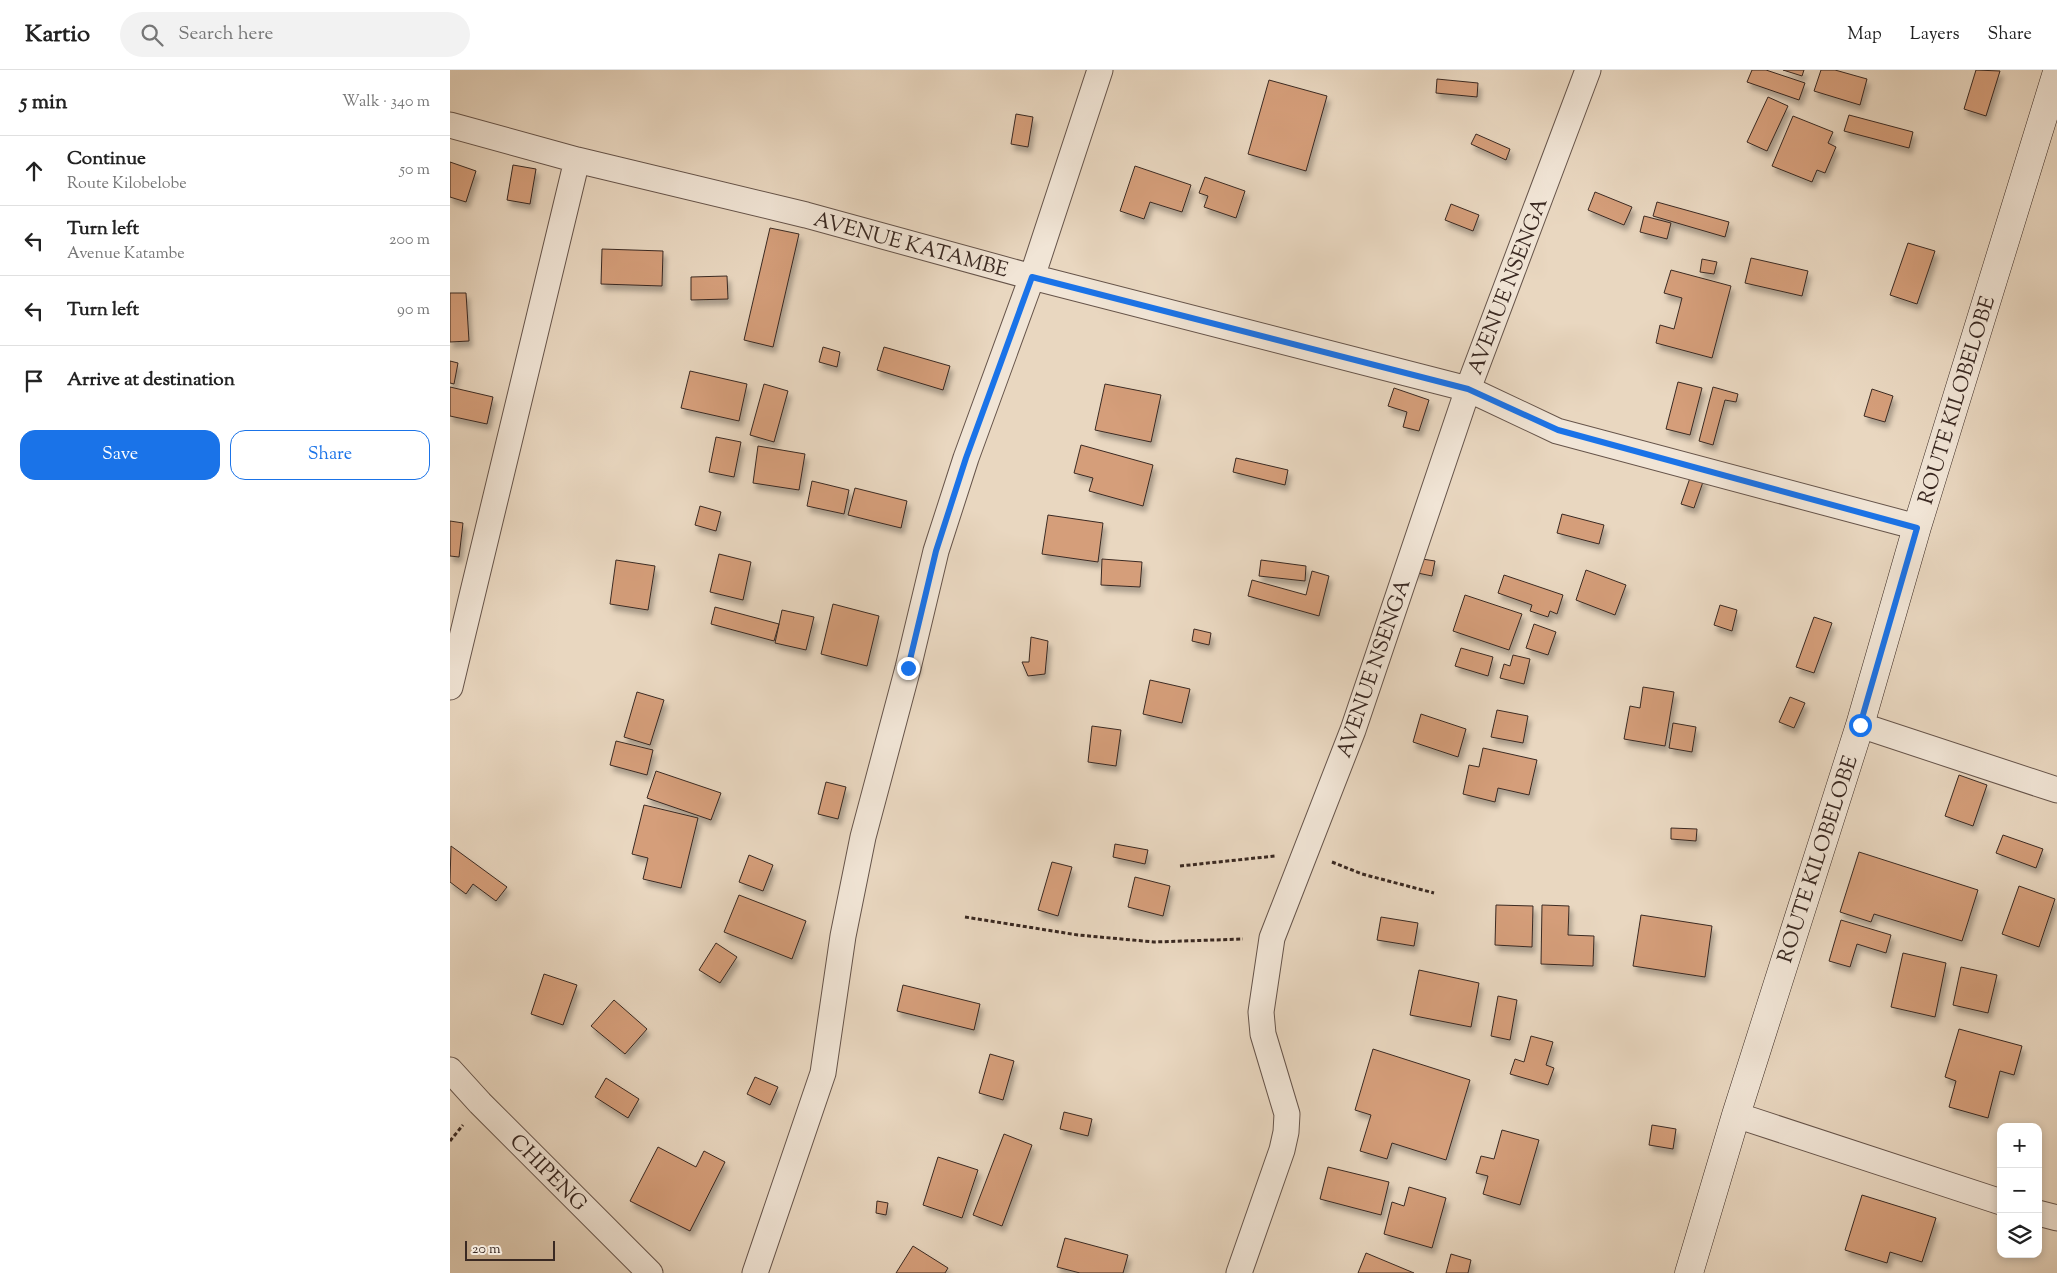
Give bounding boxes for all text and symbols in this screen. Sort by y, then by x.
search box [120,12,470,57]
text: Kartio [25,18,90,52]
icon: search [138,21,166,49]
text: Search here [178,21,273,48]
text: Map [1847,22,1882,48]
text: Layers [1910,22,1960,48]
text: Share [1988,22,2032,48]
text: 5 min [20,88,67,118]
text: Walk · 340 m [342,91,430,114]
text: Continue [67,146,146,173]
icon: ahead [20,157,48,185]
text: 50 m [399,159,430,182]
text: Route Kilobelobe [67,173,187,196]
street label: AVENUE NSENGA [1461,194,1557,380]
street label: AVENUE KATAMBE [810,206,1011,286]
text: Turn left [67,216,139,243]
icon: left [20,227,48,255]
text: 200 m [389,229,430,252]
text: Avenue Katambe [67,243,185,266]
street label: ROUTE KILOBELOBE [1912,292,2004,508]
icon: left [20,297,48,325]
text: Turn left [67,297,139,324]
text: 90 m [397,299,430,322]
icon: arrive [20,367,48,395]
text: Arrive at destination [67,367,235,394]
button: Save [20,430,220,480]
button: Share [230,430,430,480]
street label: AVENUE NSENGA [1330,575,1420,762]
route end [897,657,920,680]
route start [1849,714,1872,737]
street label: ROUTE KILOBELOBE [1771,752,1867,967]
map controls [1997,1123,2042,1258]
button: + [1997,1123,2042,1168]
street label: CHIPENG [502,1128,593,1219]
button: − [1997,1168,2042,1213]
button: layers [1997,1213,2042,1258]
scale bar [465,1238,555,1261]
text: 20 m [472,1240,501,1260]

